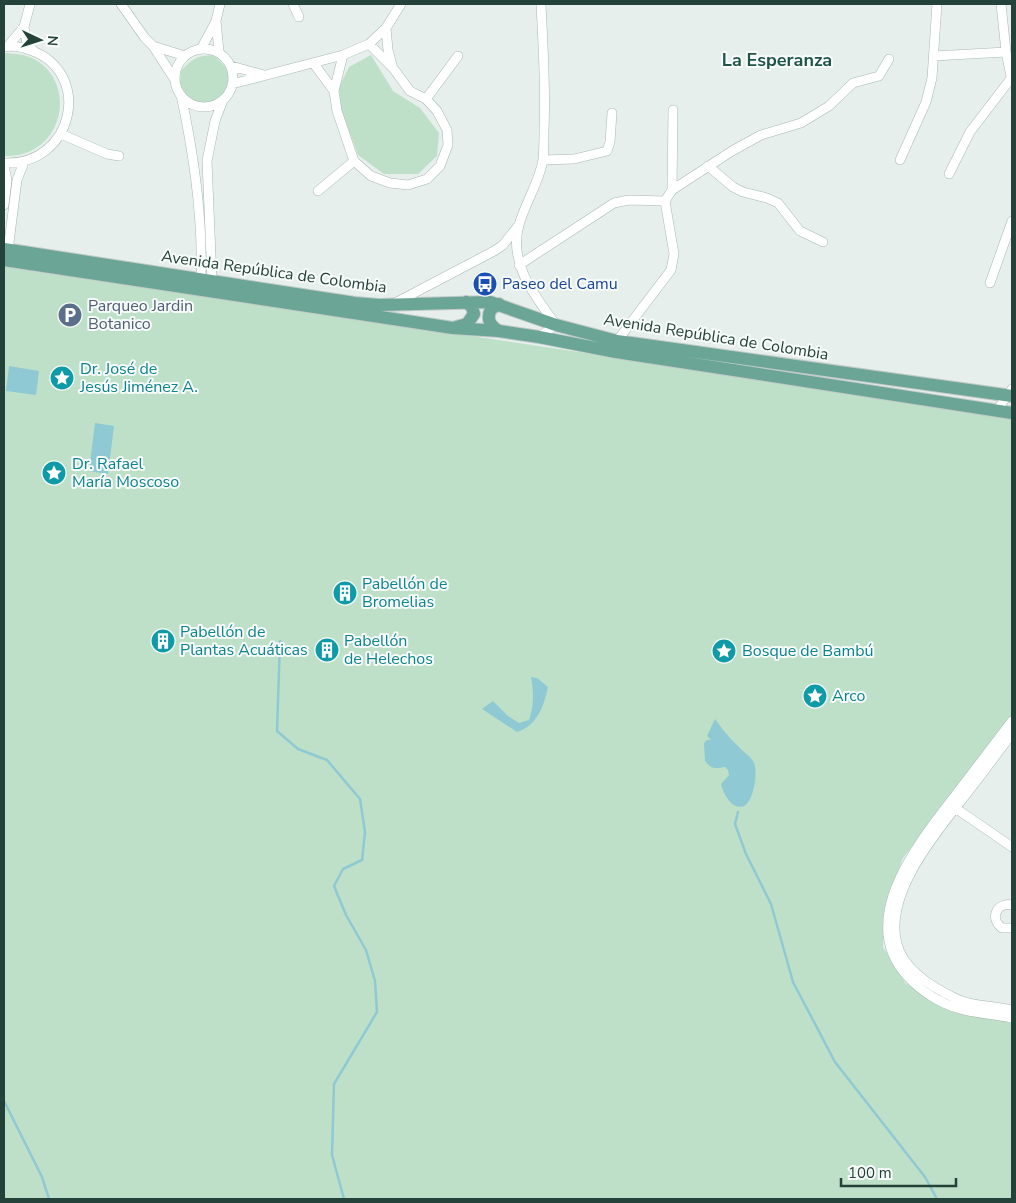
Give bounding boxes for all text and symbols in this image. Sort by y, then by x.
north arrow [15,15,65,65]
text: N [43,35,62,47]
district label: La Esperanza [722,48,832,72]
street label: Avenida República de Colombia [160,245,388,299]
bus stop icon: Paseo del Camu [472,271,498,297]
place label: Paseo del Camu [502,273,618,295]
place label: Parqueo Jardin Botanico [88,295,193,335]
parking icon: Parqueo Jardin Botanico [57,302,83,328]
street label: Avenida República de Colombia [602,308,830,366]
place label: Dr. José de Jesús Jiménez A. [79,358,198,398]
place icon: Dr. José de Jesús Jiménez A. [49,365,75,391]
place label: Dr. Rafael María Moscoso [72,453,179,493]
place icon: Dr. Rafael María Moscoso [41,460,67,486]
place label: Pabellón de Bromelias [362,573,447,613]
building icon: Pabellón de Bromelias [332,580,358,606]
place label: Pabellón de Plantas Acuáticas [180,621,308,661]
building icon: Pabellón de Plantas Acuáticas [150,628,176,654]
place label: Pabellón de Helechos [344,630,433,670]
building icon: Pabellón de Helechos [314,637,340,663]
place icon: Bosque de Bambú [711,638,737,664]
place label: Bosque de Bambú [742,640,874,662]
place icon: Arco [802,683,828,709]
place label: Arco [832,685,866,707]
scale bar [841,1156,956,1188]
text: 100 m [848,1163,892,1183]

